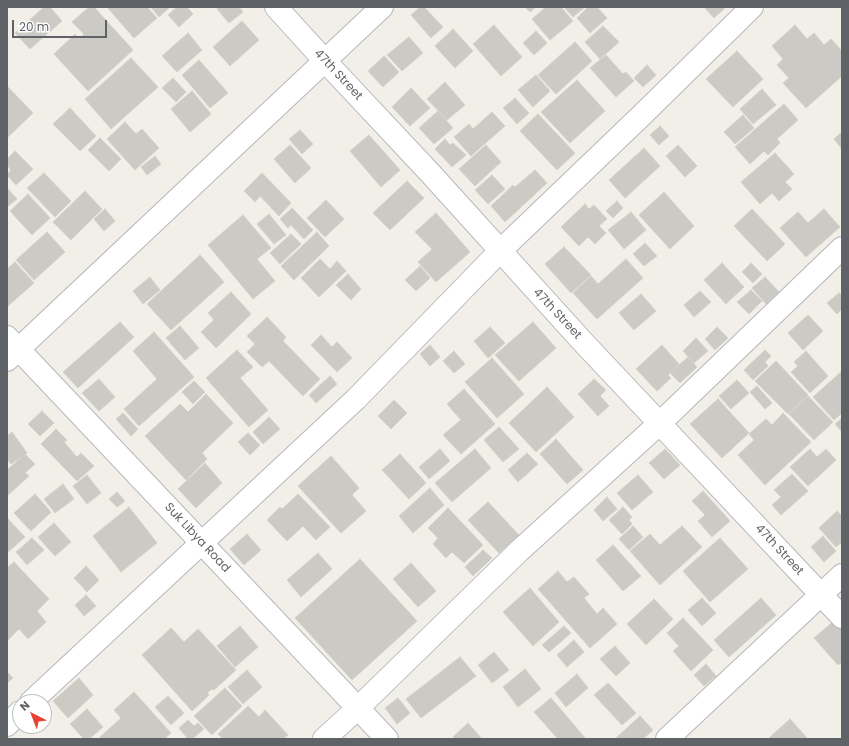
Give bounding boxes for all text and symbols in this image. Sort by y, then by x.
scale bar [14,12,109,38]
text: 20 m [19,18,49,35]
street label: 47th Street [311,47,365,103]
street label: 47th Street [530,286,584,342]
street label: Suk Libya Road [161,500,233,576]
street label: 47th Street [752,522,806,578]
north arrow [12,694,52,734]
text: N [16,697,33,715]

